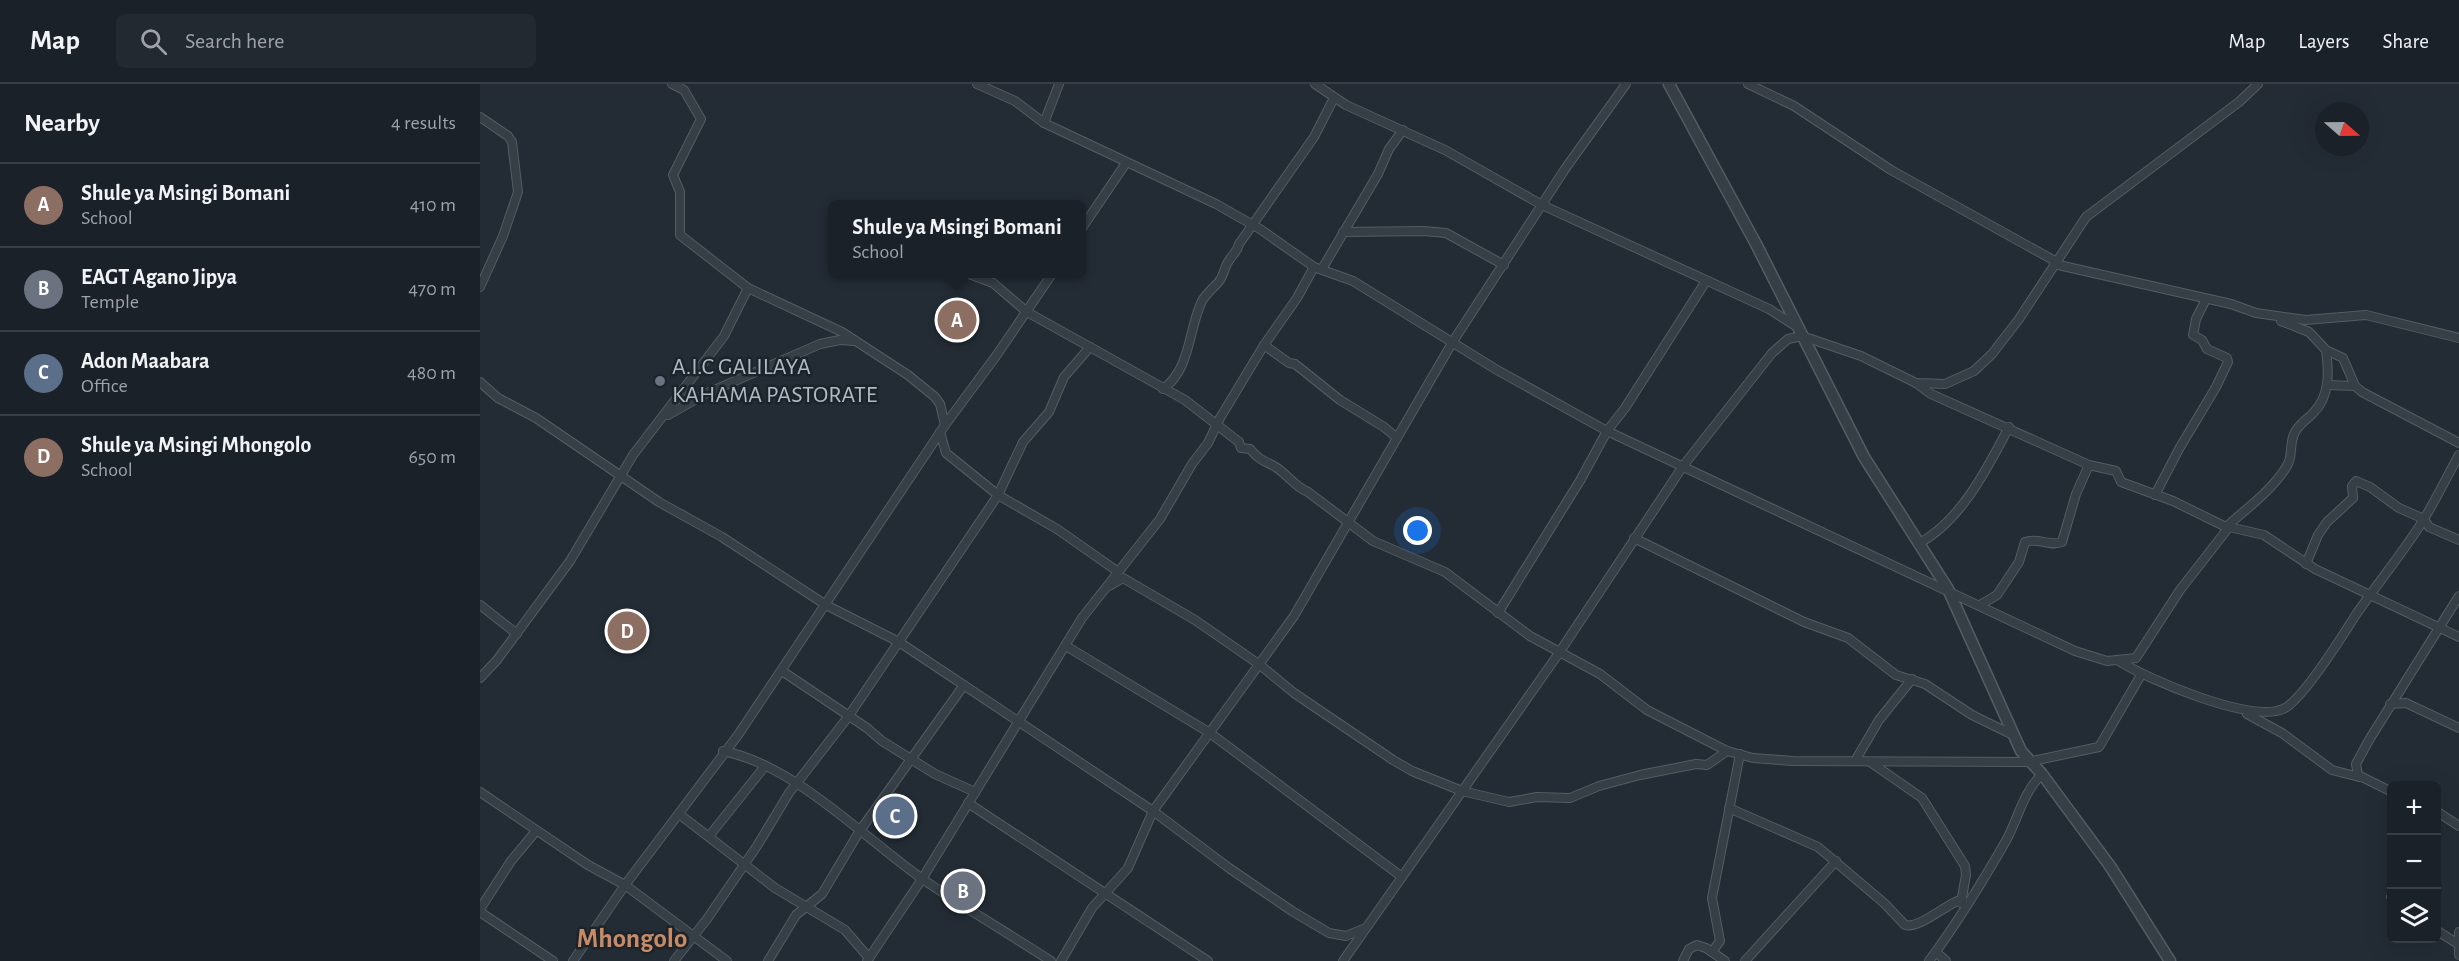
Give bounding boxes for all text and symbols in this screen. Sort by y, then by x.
search box [116,14,536,68]
icon: search [137,25,170,58]
text: Map [30,27,80,55]
text: Search here [185,30,284,52]
text: Map [2229,31,2265,52]
text: Layers [2298,31,2349,52]
text: Share [2382,31,2429,52]
north arrow [2315,102,2369,156]
text: Nearby [24,110,100,136]
text: 4 results [391,113,456,133]
text: Shule ya Msingi Bomani [81,182,290,204]
text: A [38,195,50,215]
text: 410 m [410,195,456,215]
popup [828,200,1086,278]
text: School [81,208,133,228]
text: Shule ya Msingi Bomani [852,216,1062,238]
text: School [852,242,904,262]
text: EAGT Agano Jipya [81,266,237,288]
text: B [38,279,49,299]
text: 470 m [408,279,456,299]
text: Temple [81,292,139,312]
pin: A [938,298,976,342]
text: Adon Maabara [81,350,210,372]
place label: A.I.C GALILAYA KAHAMA PASTORATE [672,355,878,407]
text: C [38,363,49,383]
text: 480 m [407,363,456,383]
marker: A.I.C GALILAYA KAHAMA PASTORATE [653,374,667,388]
text: Office [81,376,128,396]
text: Shule ya Msingi Mhongolo [81,434,311,456]
text: D [37,447,50,467]
text: 650 m [408,447,456,467]
text: School [81,460,133,480]
your location [1403,516,1432,545]
pin: D [608,608,646,654]
map controls [2387,781,2441,943]
button: + [2387,781,2441,835]
pin: C [876,794,914,838]
button: − [2387,835,2441,889]
pin: B [944,868,982,914]
button: layers [2387,889,2441,943]
district label: Mhongolo [577,925,687,952]

